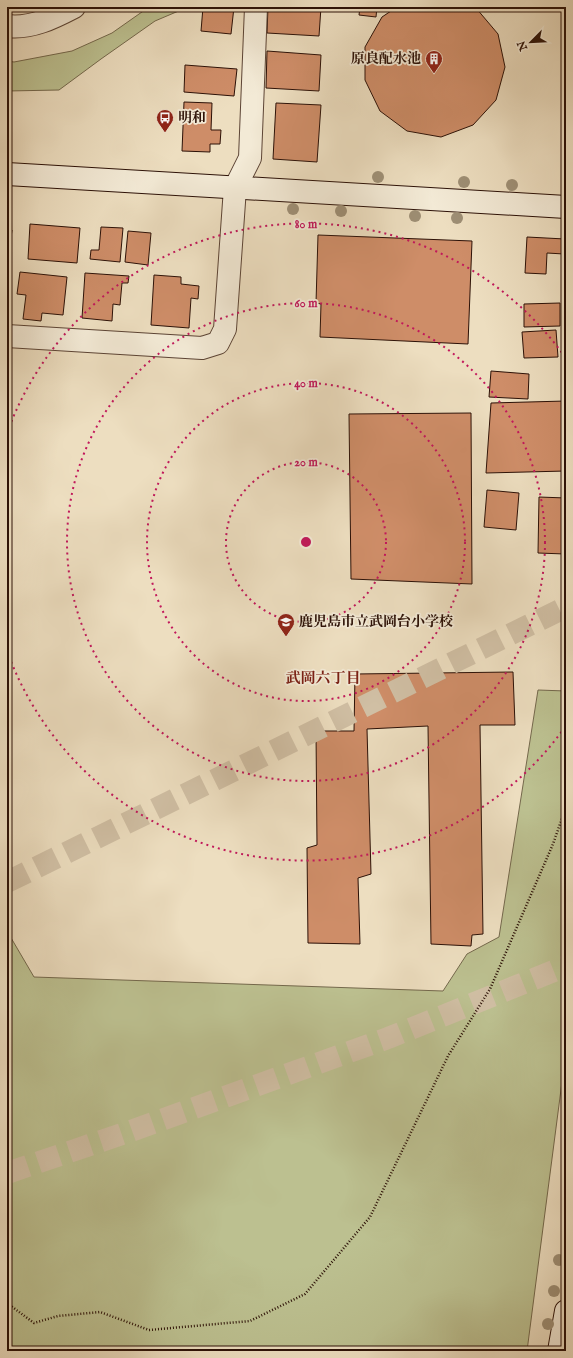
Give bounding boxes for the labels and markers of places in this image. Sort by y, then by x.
building icon: 原良配水池 [424,49,444,74]
place label: 原良配水池 [351,50,421,68]
bus stop icon: 明和 [155,108,175,133]
place label: 明和 [178,109,206,127]
centre of rings [299,535,313,549]
school or university icon: 鹿児島市立武岡台小学校 [276,612,296,637]
place label: 鹿児島市立武岡台小学校 [299,613,453,631]

